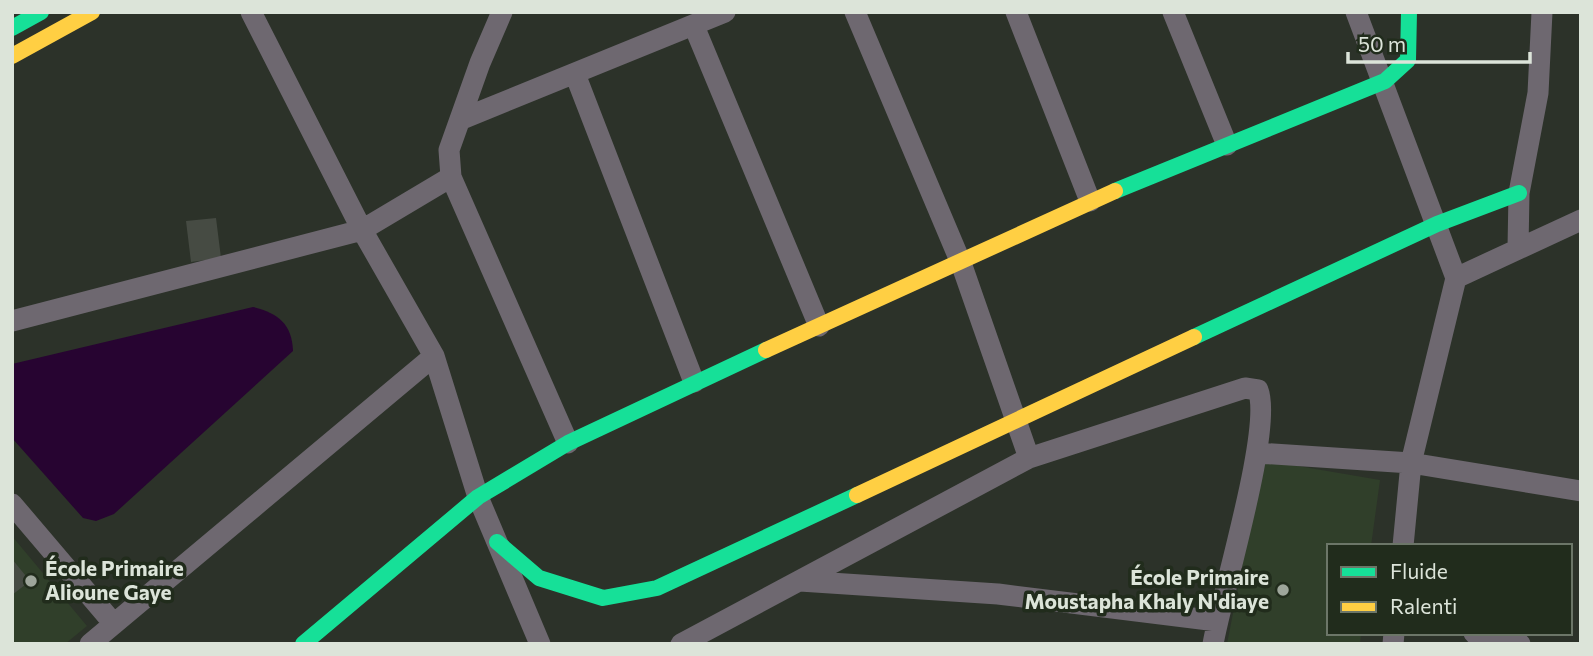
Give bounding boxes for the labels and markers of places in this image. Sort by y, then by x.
place label: École Primaire Alioune Gaye [45,555,184,604]
place label: École Primaire Moustapha Khaly N'diaye [1024,564,1269,613]
marker: École Primaire Alioune Gaye [23,573,39,589]
marker: École Primaire Moustapha Khaly N'diaye [1275,582,1291,598]

